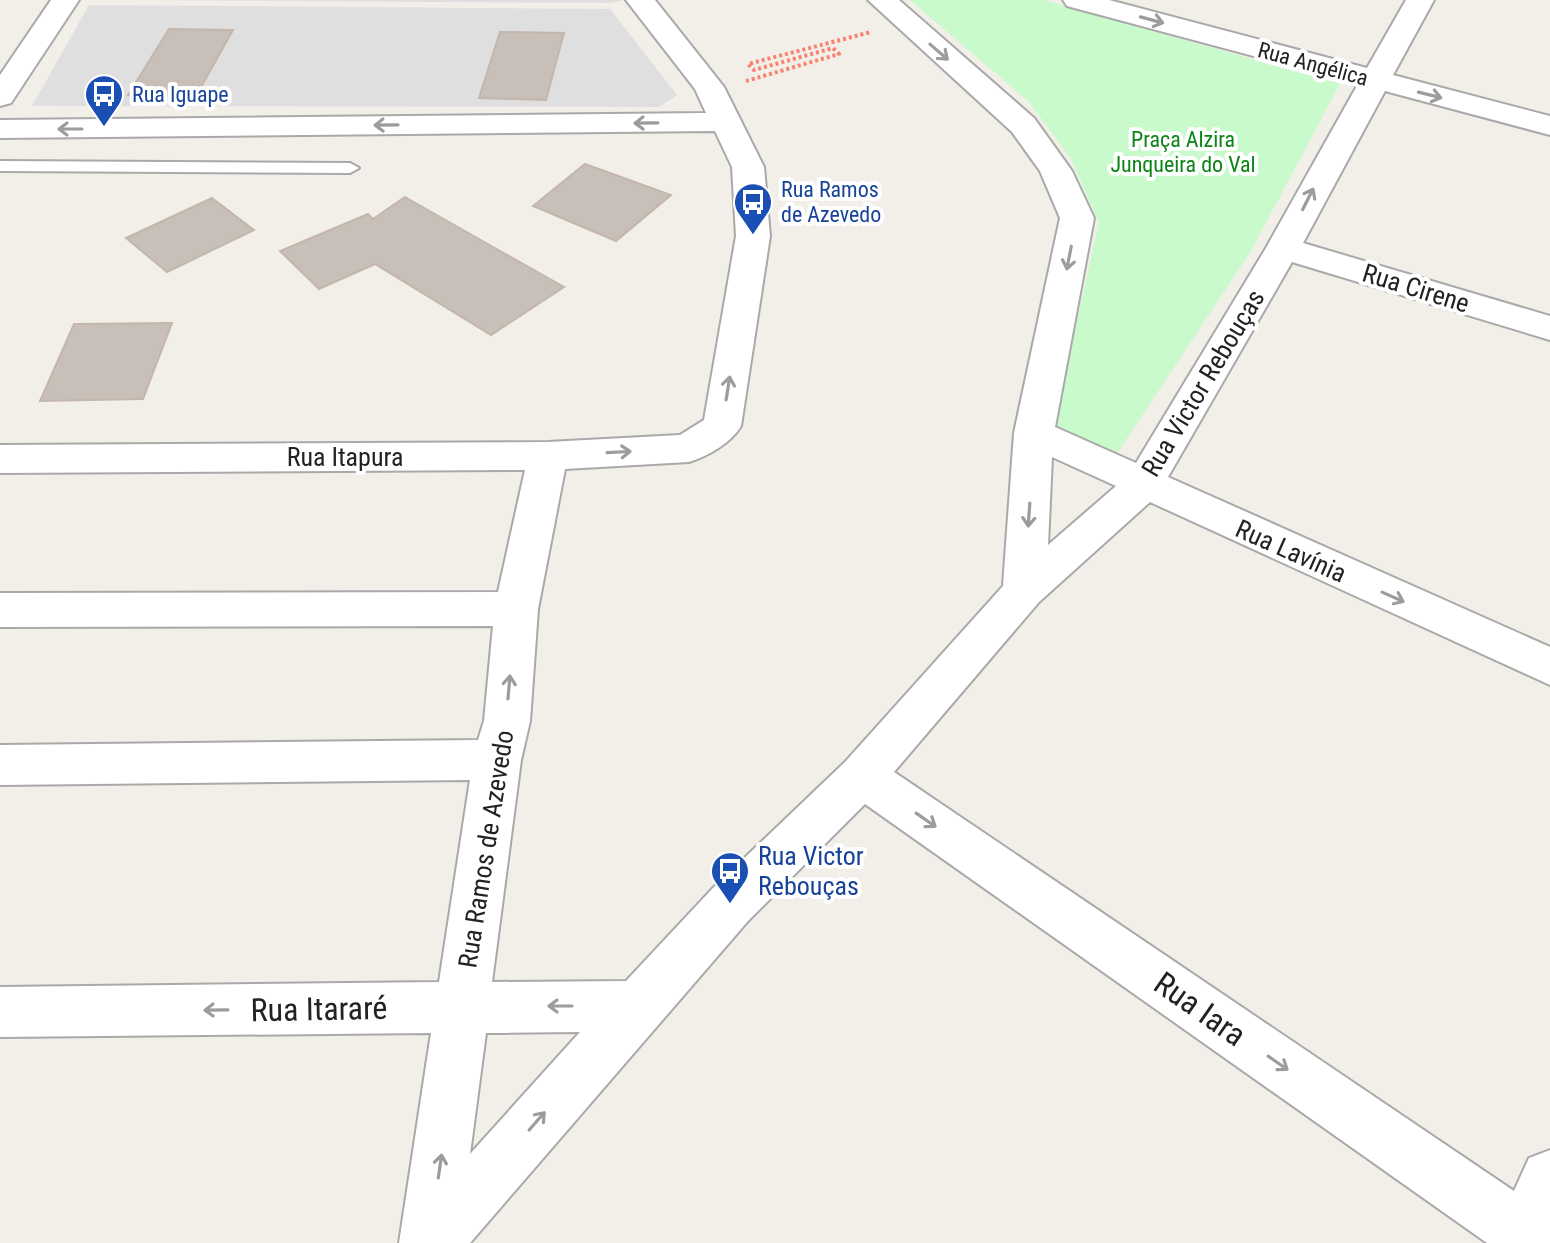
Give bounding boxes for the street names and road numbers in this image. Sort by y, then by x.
street label: Rua Angélica [1255,37,1371,91]
street label: Rua Cirene [1359,258,1473,318]
street label: Rua Victor Rebouças [1135,284,1271,482]
street label: Rua Itapura [287,442,403,472]
street label: Rua Lavínia [1231,513,1351,589]
street label: Rua Ramos de Azevedo [452,728,520,970]
street label: Rua Iara [1147,964,1253,1054]
street label: Rua Itararé [250,989,388,1029]

